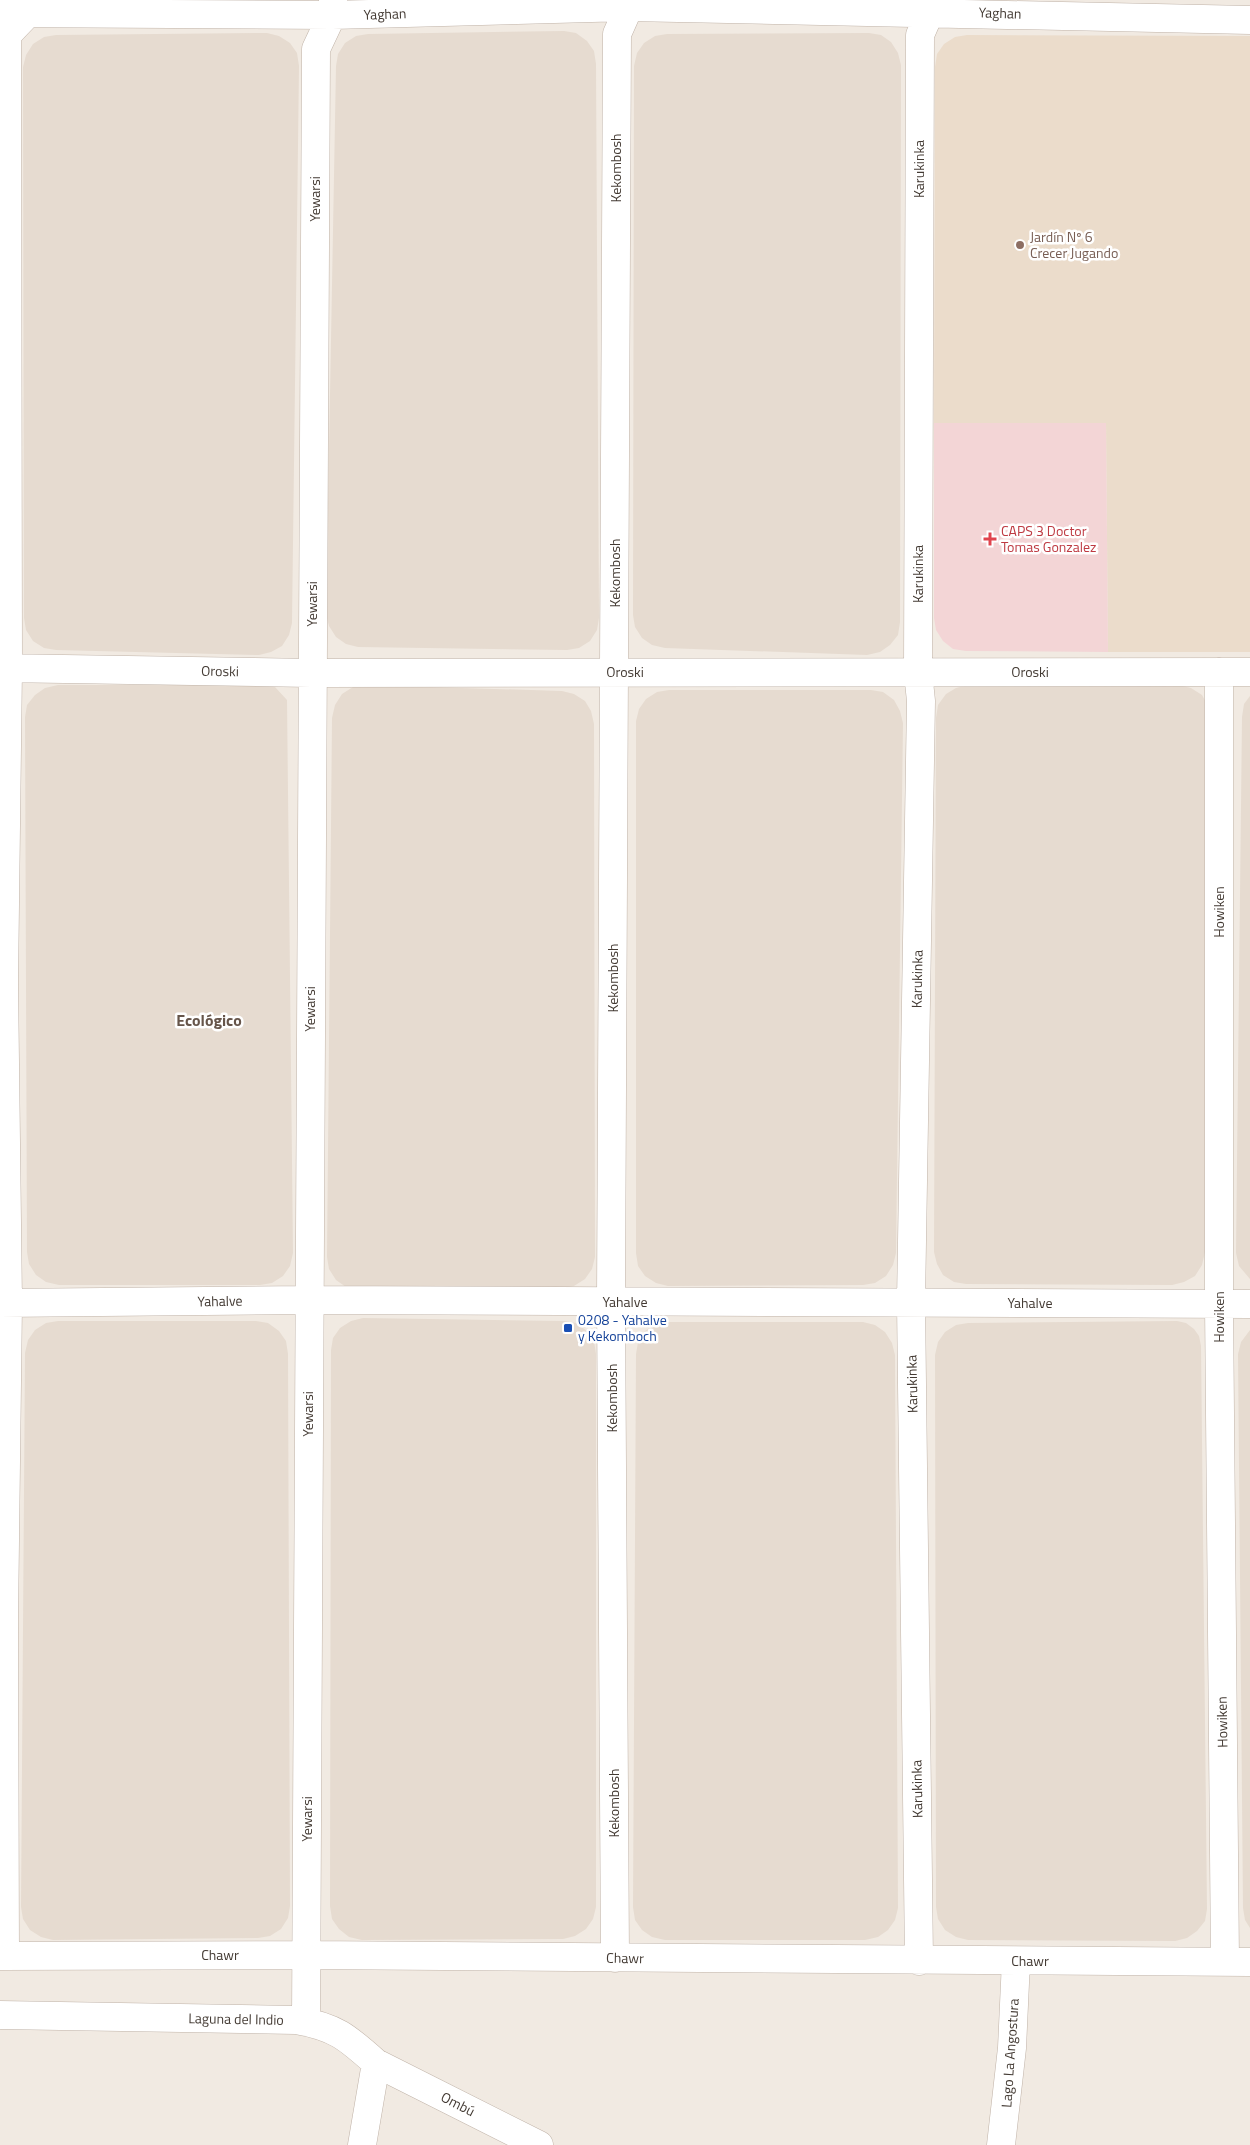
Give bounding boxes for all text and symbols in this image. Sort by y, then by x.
street label: Yaghan [978,1,1022,24]
street label: Yaghan [363,2,407,25]
street label: Kekombosh [605,133,626,203]
street label: Karukinka [908,140,929,198]
street label: Yewarsi [304,176,325,222]
place label: Jardín Nº 6 Crecer Jugando [1030,226,1118,263]
marker: Jardín Nº 6 Crecer Jugando [1014,239,1026,251]
place label: CAPS 3 Doctor Tomas Gonzalez [1001,520,1096,557]
marker: CAPS 3 Doctor Tomas Gonzalez [983,532,997,546]
street label: Kekombosh [604,538,625,608]
street label: Karukinka [907,545,928,603]
street label: Yewarsi [301,581,322,627]
street label: Oroski [201,660,239,681]
street label: Oroski [606,661,644,682]
street label: Oroski [1011,661,1049,682]
street label: Howiken [1208,886,1229,938]
street label: Kekombosh [602,943,623,1013]
street label: Karukinka [905,950,928,1008]
street label: Yewarsi [299,986,320,1032]
district label: Ecológico [176,1008,242,1032]
street label: Yahalve [197,1290,243,1311]
street label: Yahalve [602,1291,648,1312]
street label: Howiken [1208,1291,1229,1343]
street label: Yahalve [1007,1292,1053,1313]
place label: 0208 - Yahalve y Kekomboch [578,1309,667,1346]
marker: 0208 - Yahalve y Kekomboch [562,1322,574,1334]
street label: Karukinka [900,1355,923,1413]
street label: Kekombosh [601,1363,622,1433]
street label: Yewarsi [297,1391,318,1437]
street label: Howiken [1211,1696,1232,1748]
street label: Karukinka [905,1760,928,1818]
street label: Kekombosh [603,1768,624,1838]
street label: Yewarsi [296,1796,317,1842]
street label: Chawr [201,1944,239,1965]
street label: Chawr [606,1947,644,1968]
street label: Chawr [1011,1950,1049,1971]
street label: Lago La Angostura [995,1998,1024,2108]
street label: Laguna del Indio [188,2007,284,2030]
street label: Ombú [438,2086,479,2121]

